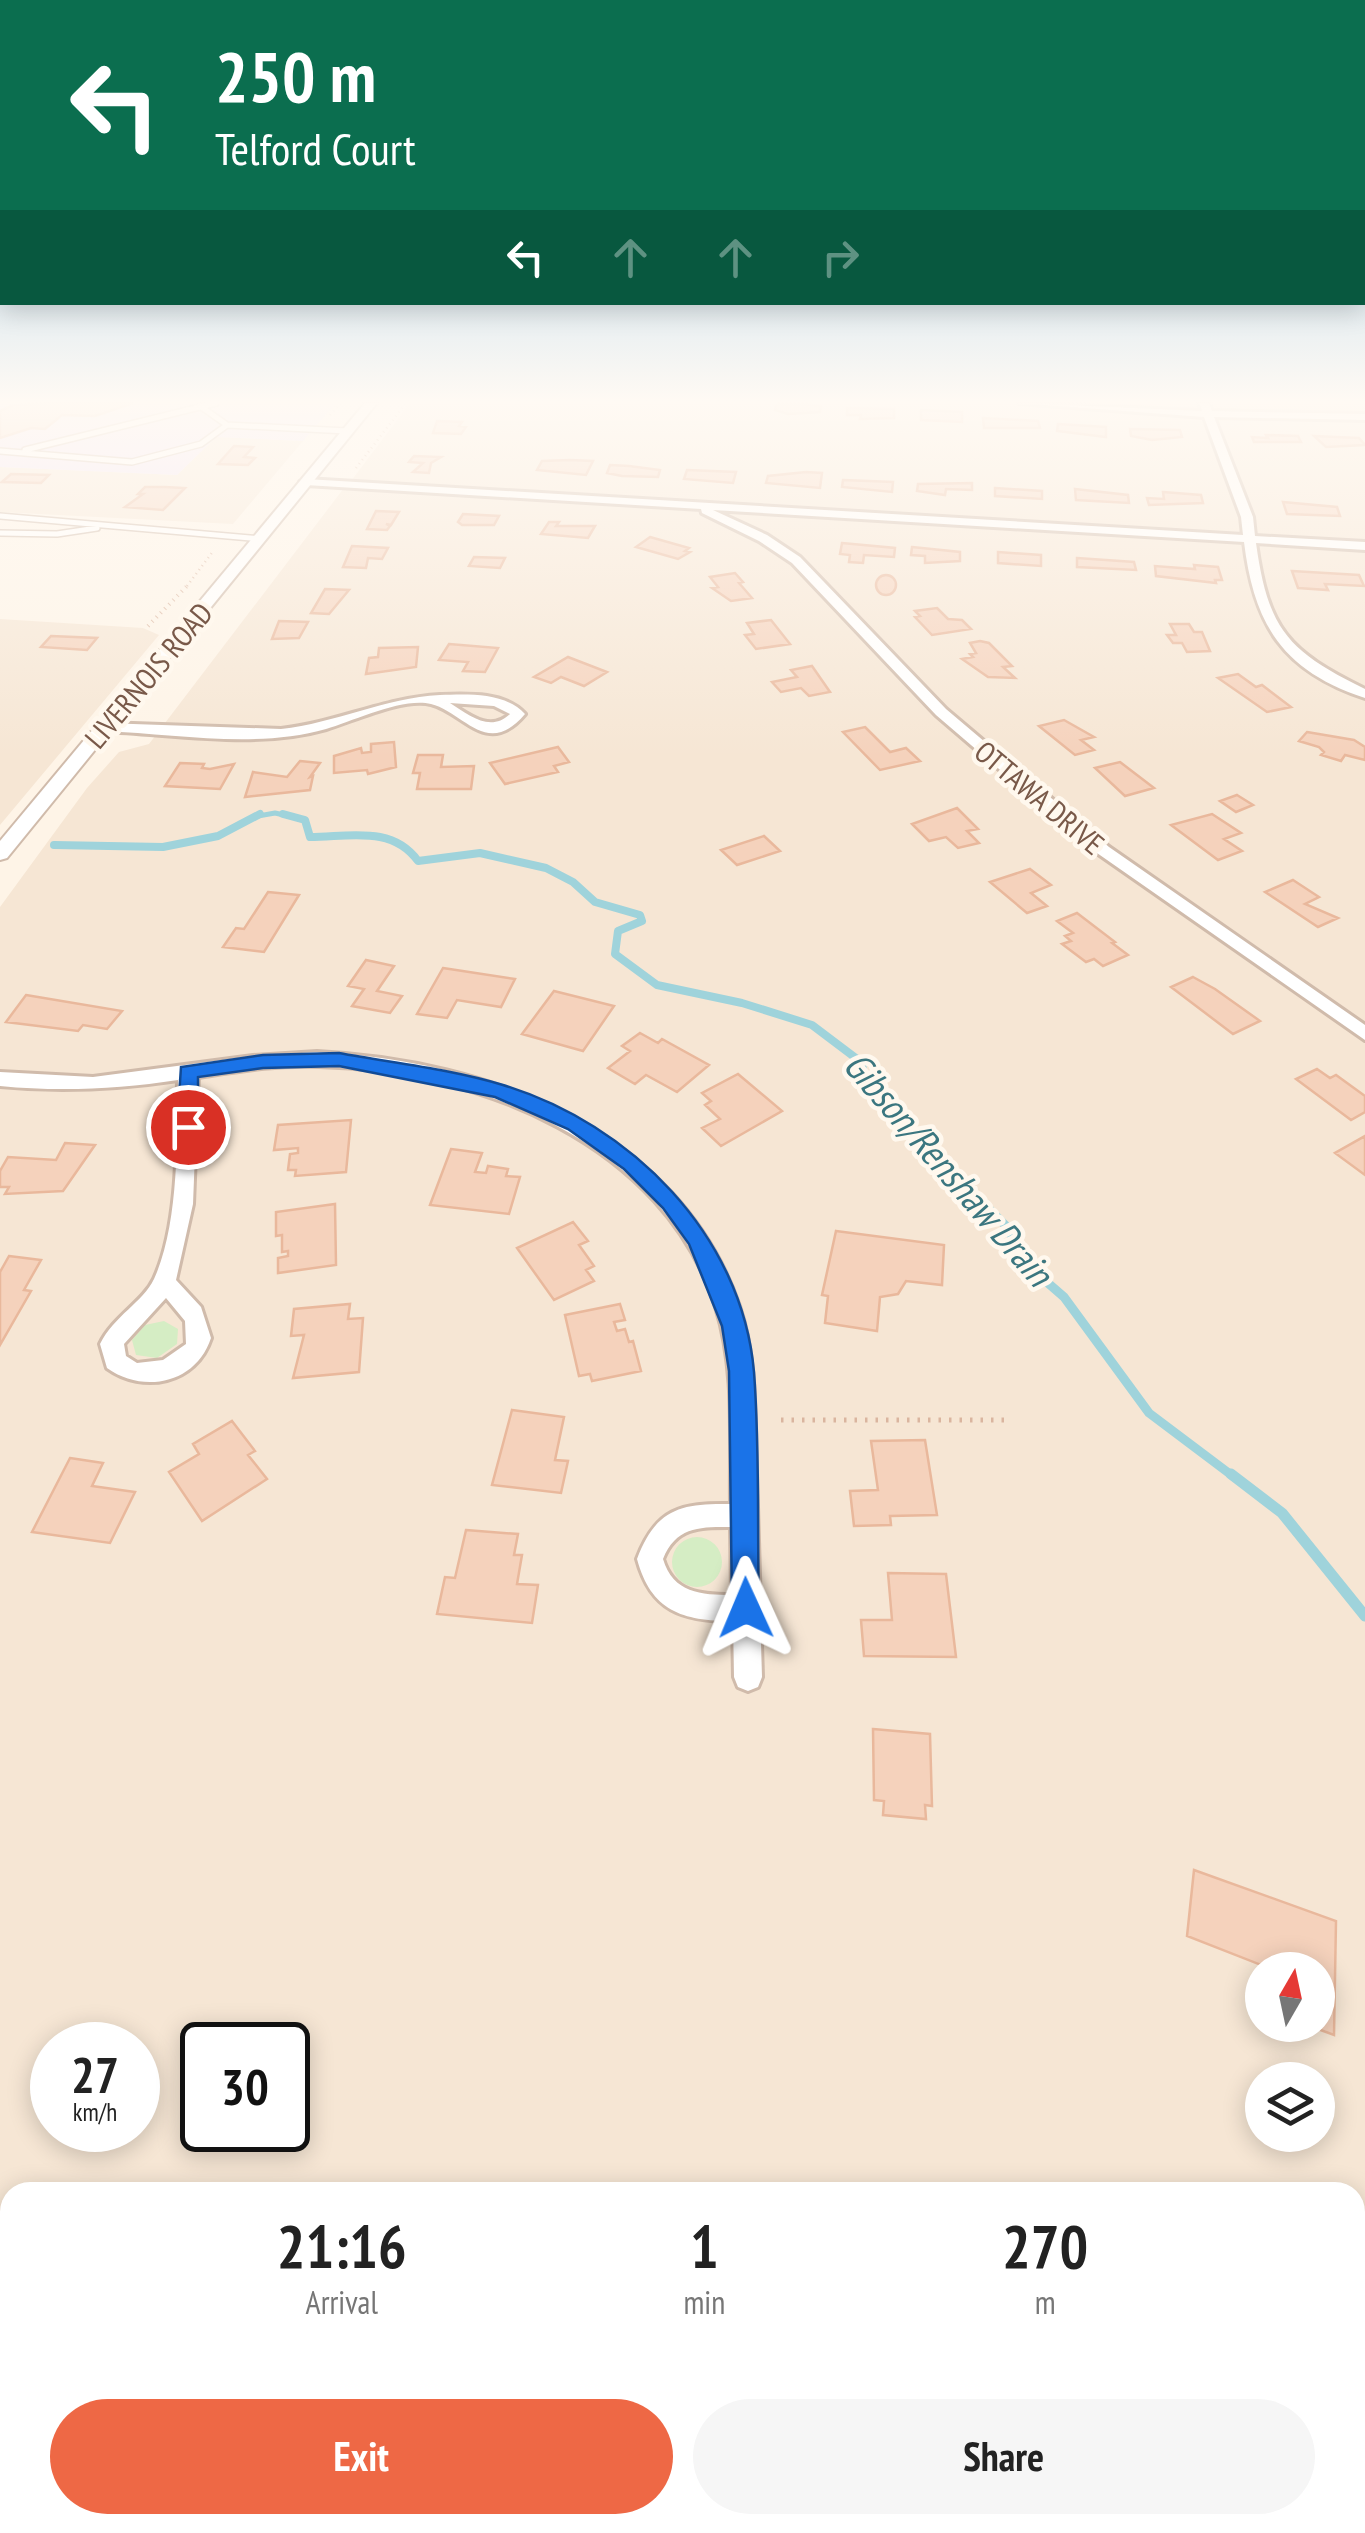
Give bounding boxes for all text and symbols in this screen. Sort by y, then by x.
text: 250 m [215,31,376,121]
icon: left [50,40,180,170]
text: Telford Court [215,119,416,177]
icon: left [498,230,553,285]
icon: ahead [603,230,658,285]
icon: ahead [708,230,763,285]
icon: right [813,230,868,285]
street label: LIVERNOIS ROAD [76,594,220,756]
street label: OTTAWA DRIVE [967,731,1113,863]
water label: Gibson/Renshaw Drain [834,1041,1066,1297]
pin [146,1085,231,1170]
icon: arrive [161,1100,216,1155]
position arrow [694,1556,798,1660]
north arrow [1245,1952,1335,2042]
map controls [1245,1952,1335,2152]
speed limit sign: 30 [180,2022,310,2152]
text: 27 [71,2042,119,2107]
button: layers [1245,2062,1335,2152]
text: km/h [73,2096,117,2128]
text: 21:16 [277,2207,407,2285]
text: 1 [690,2207,719,2285]
text: 270 [1002,2207,1088,2285]
text: Arrival [306,2281,378,2323]
text: min [683,2281,725,2323]
text: m [1035,2281,1056,2323]
button: Exit [50,2399,673,2514]
button: Share [693,2399,1315,2514]

